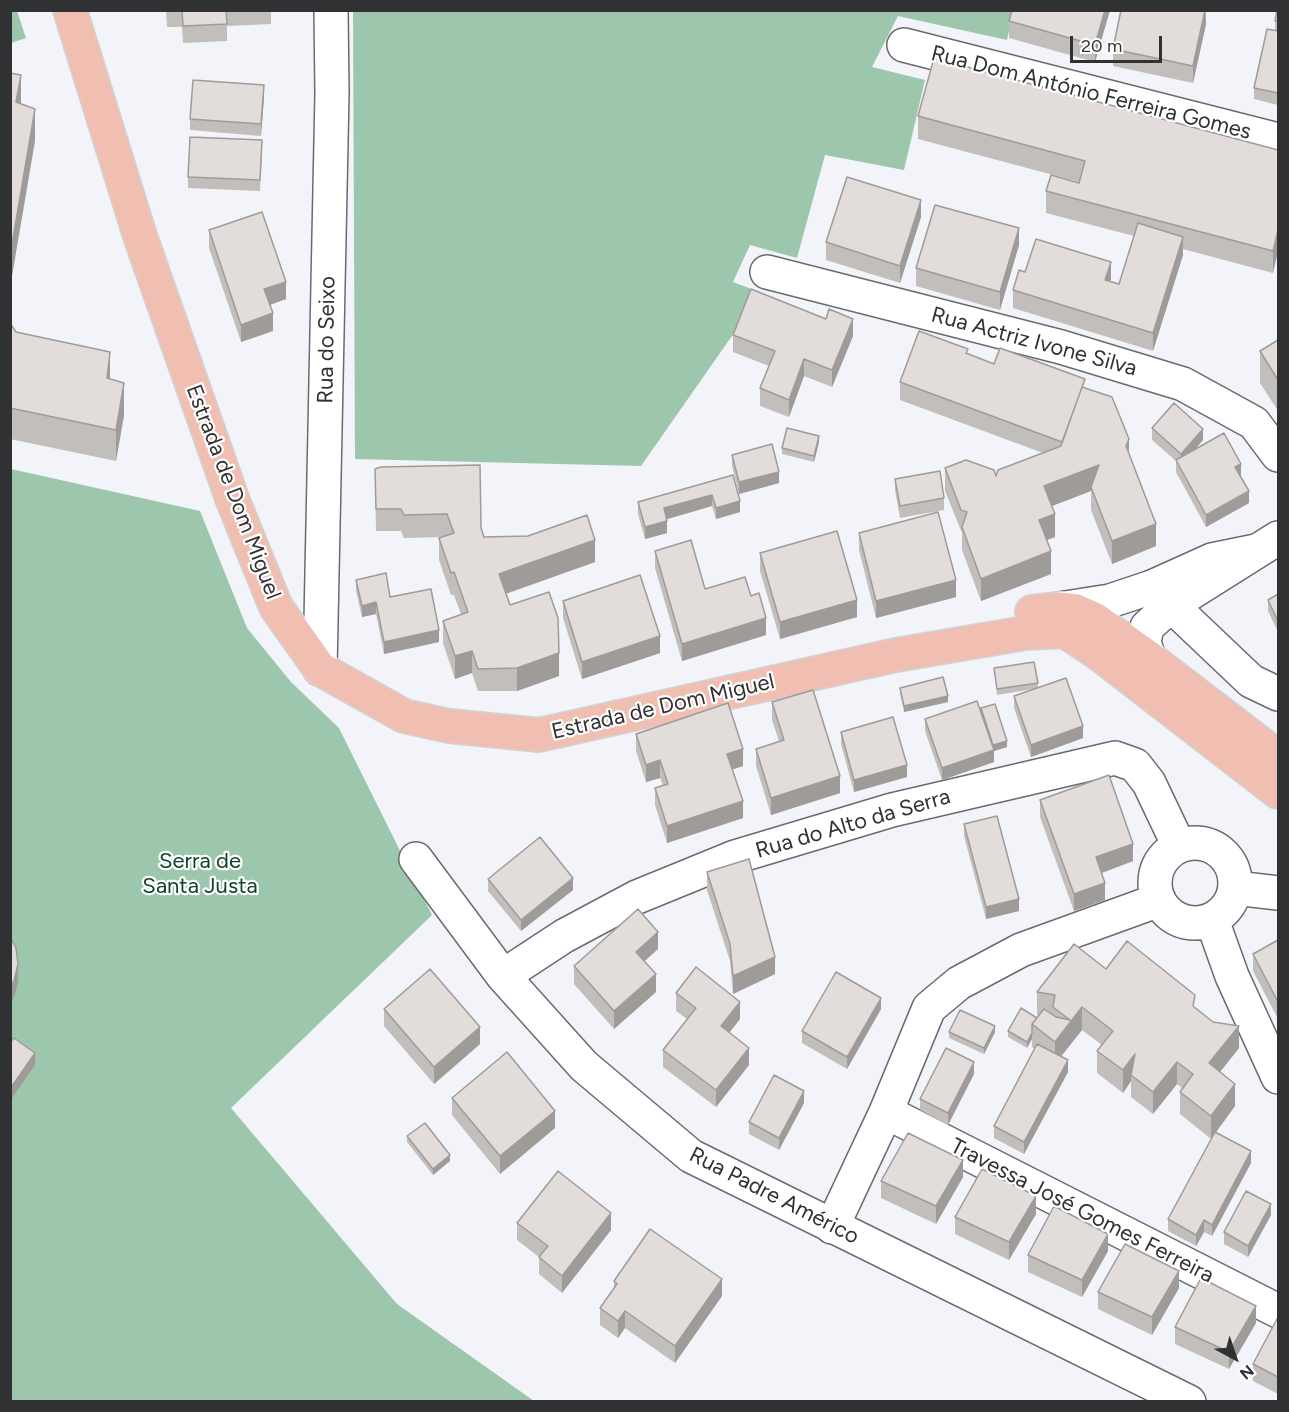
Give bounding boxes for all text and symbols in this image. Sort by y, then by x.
scale bar [1073,24,1164,62]
text: 20 m [1081,35,1122,57]
street label: Rua Dom António Ferreira Gomes [928,40,1254,146]
street label: Rua do Seixo [313,276,341,404]
street label: Rua Actriz Ivone Silva [928,302,1140,382]
street label: Estrada de Dom Miguel [180,381,286,603]
street label: Estrada de Dom Miguel [549,669,777,745]
street label: Rua do Alto da Serra [753,784,953,864]
park label: Serra de Santa Justa [142,849,258,900]
street label: Travessa José Gomes Ferreira [946,1133,1218,1289]
street label: Rua Padre Américo [685,1142,863,1250]
north arrow [1205,1328,1265,1388]
text: N [1236,1361,1258,1383]

